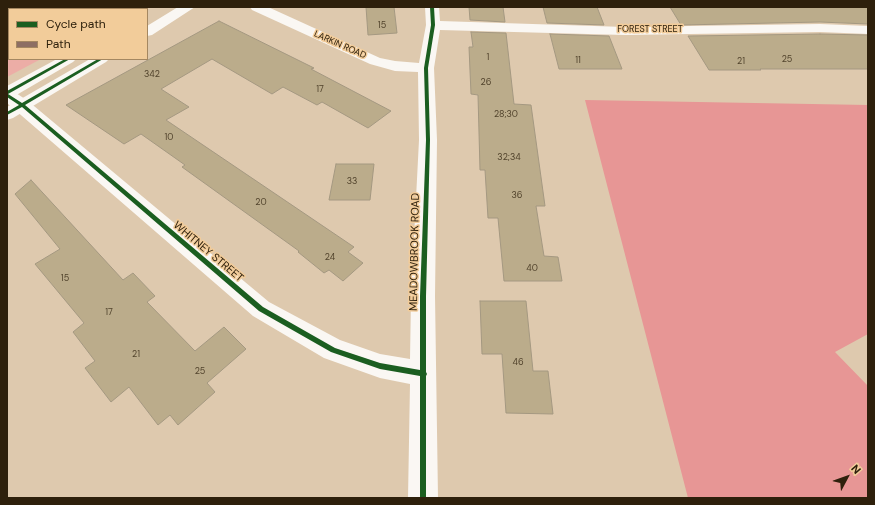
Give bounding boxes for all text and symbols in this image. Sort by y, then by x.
legend [8,8,148,60]
text: Cycle path [46,16,106,32]
house number: 15 [378,21,386,31]
street label: FOREST STREET [617,25,683,35]
street label: LARKIN ROAD [312,29,368,61]
text: Path [46,36,71,52]
house number: 1 [487,53,489,63]
house number: 25 [782,55,792,65]
house number: 11 [575,56,581,66]
house number: 21 [737,57,745,67]
house number: 342 [144,70,160,80]
house number: 26 [481,78,491,88]
house number: 17 [316,85,324,95]
house number: 28;30 [494,110,518,120]
house number: 10 [165,133,173,143]
house number: 32;34 [497,153,521,163]
house number: 33 [347,177,357,187]
house number: 36 [512,191,522,201]
street label: MEADOWBROOK ROAD [407,193,423,311]
house number: 20 [255,198,267,208]
street label: WHITNEY STREET [170,219,246,285]
house number: 24 [325,253,335,263]
house number: 40 [526,264,538,274]
house number: 15 [61,274,69,284]
house number: 17 [105,308,113,318]
house number: 21 [132,350,140,360]
house number: 46 [512,358,524,368]
house number: 25 [195,367,205,377]
north arrow [827,457,867,497]
text: N [848,462,864,477]

